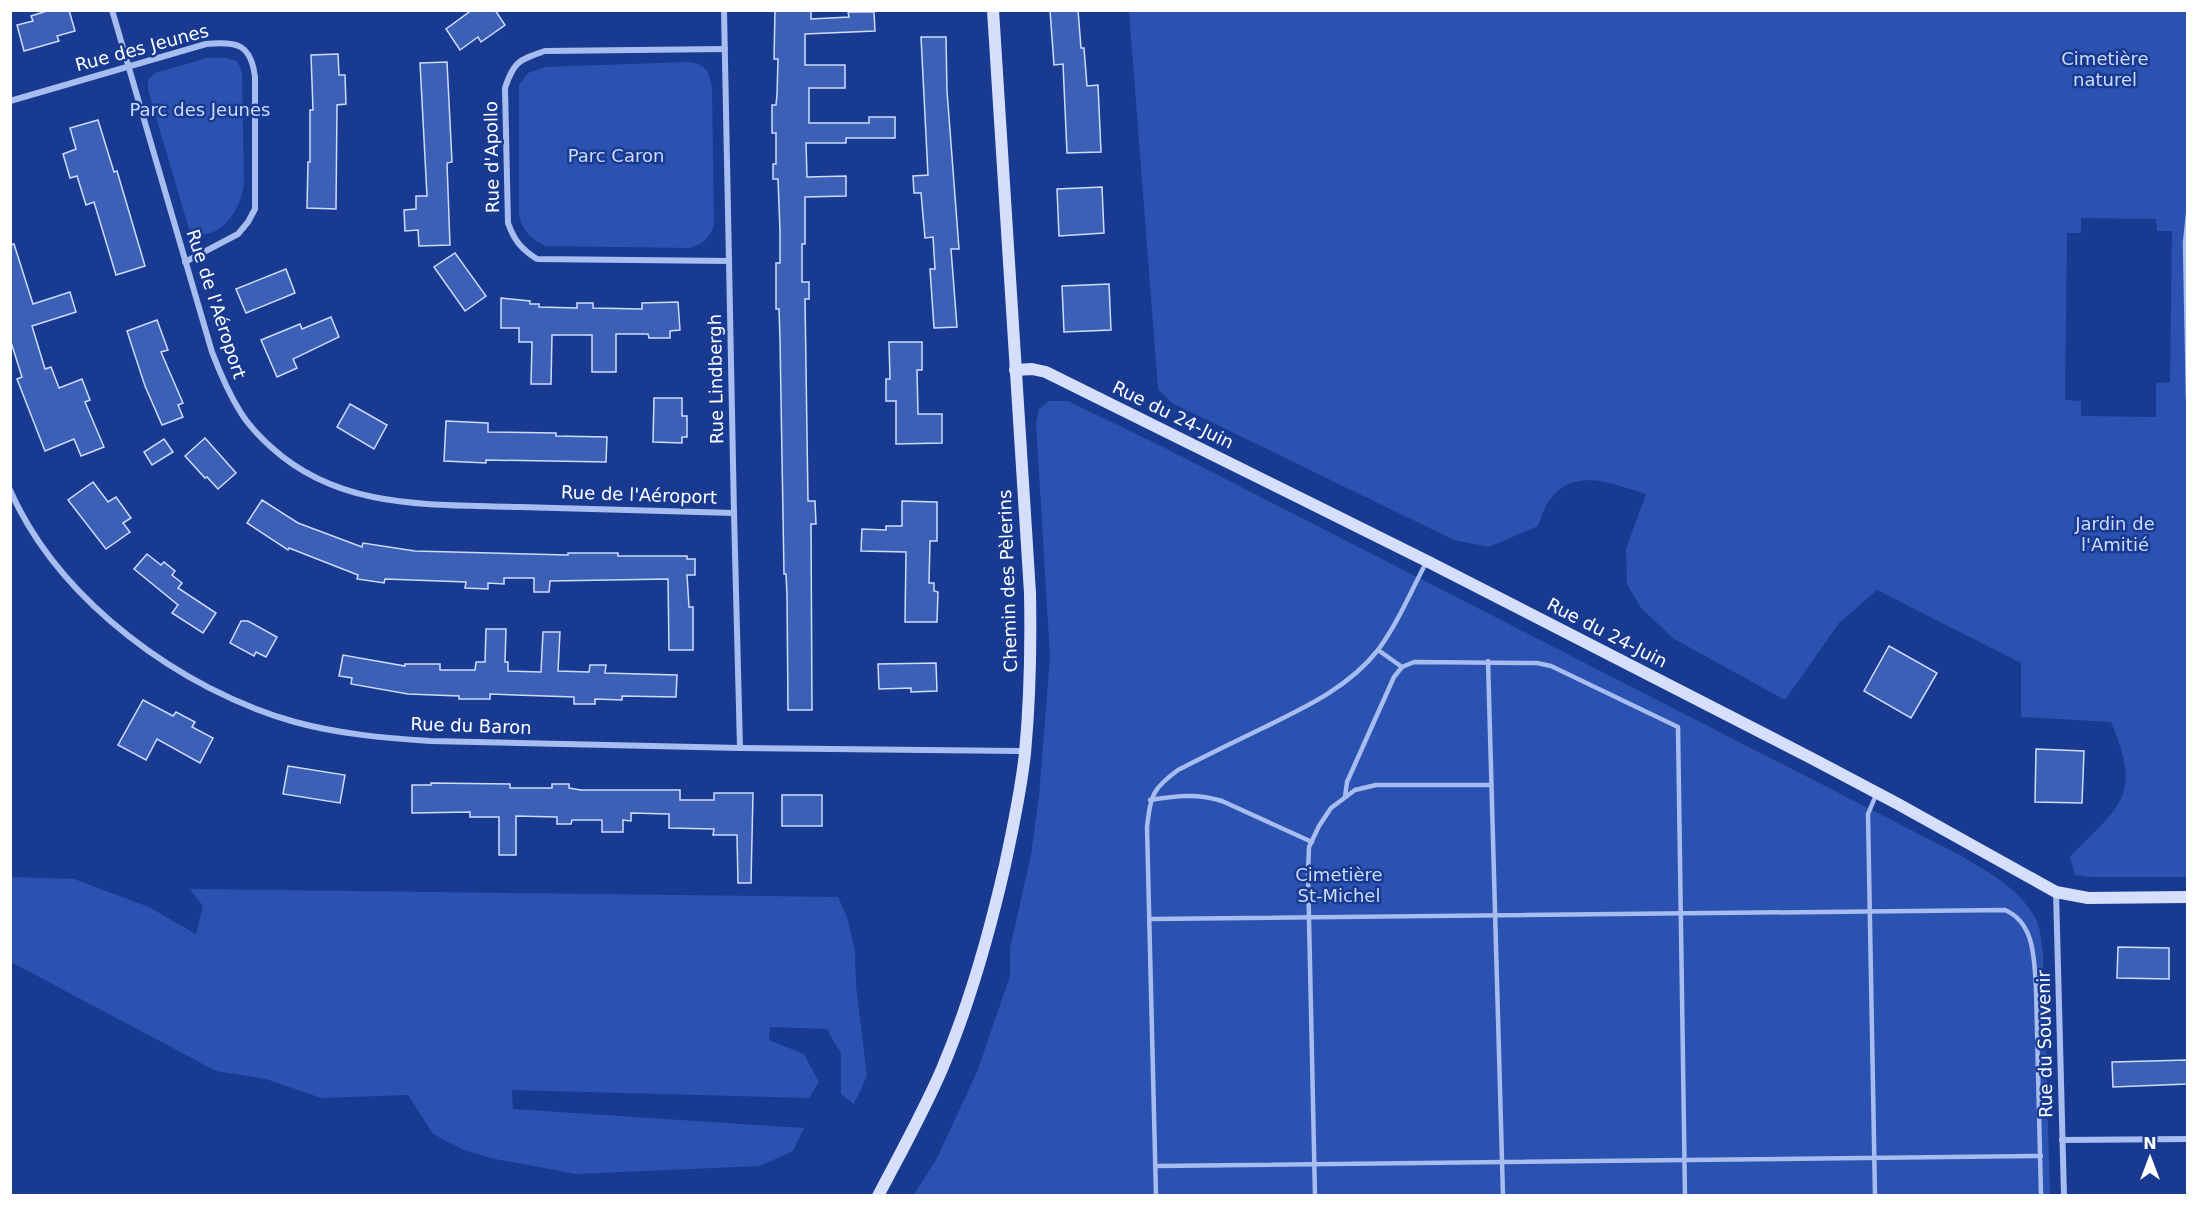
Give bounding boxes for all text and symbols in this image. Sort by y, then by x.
street label: Rue des Jeunes [73,20,211,75]
park label: Cimetière naturel [2061,48,2149,90]
park label: Parc des Jeunes [130,99,270,120]
street label: Rue d'Apollo [480,101,503,213]
park label: Parc Caron [568,145,664,166]
street label: Rue de l'Aéroport [182,226,251,381]
street label: Rue Lindbergh [704,314,727,444]
street label: Rue du 24-Juin [1109,376,1237,453]
street label: Rue de l'Aéroport [561,481,717,508]
street label: Chemin des Pèlerins [994,489,1021,673]
park label: Jardin de l'Amitié [2074,513,2155,555]
street label: Rue du 24-Juin [1544,593,1671,672]
street label: Rue du Baron [410,713,532,738]
park label: Cimetière St-Michel [1295,864,1383,906]
street label: Rue du Souvenir [2033,969,2056,1118]
north arrow [2120,1128,2180,1188]
text: N [2143,1134,2157,1153]

